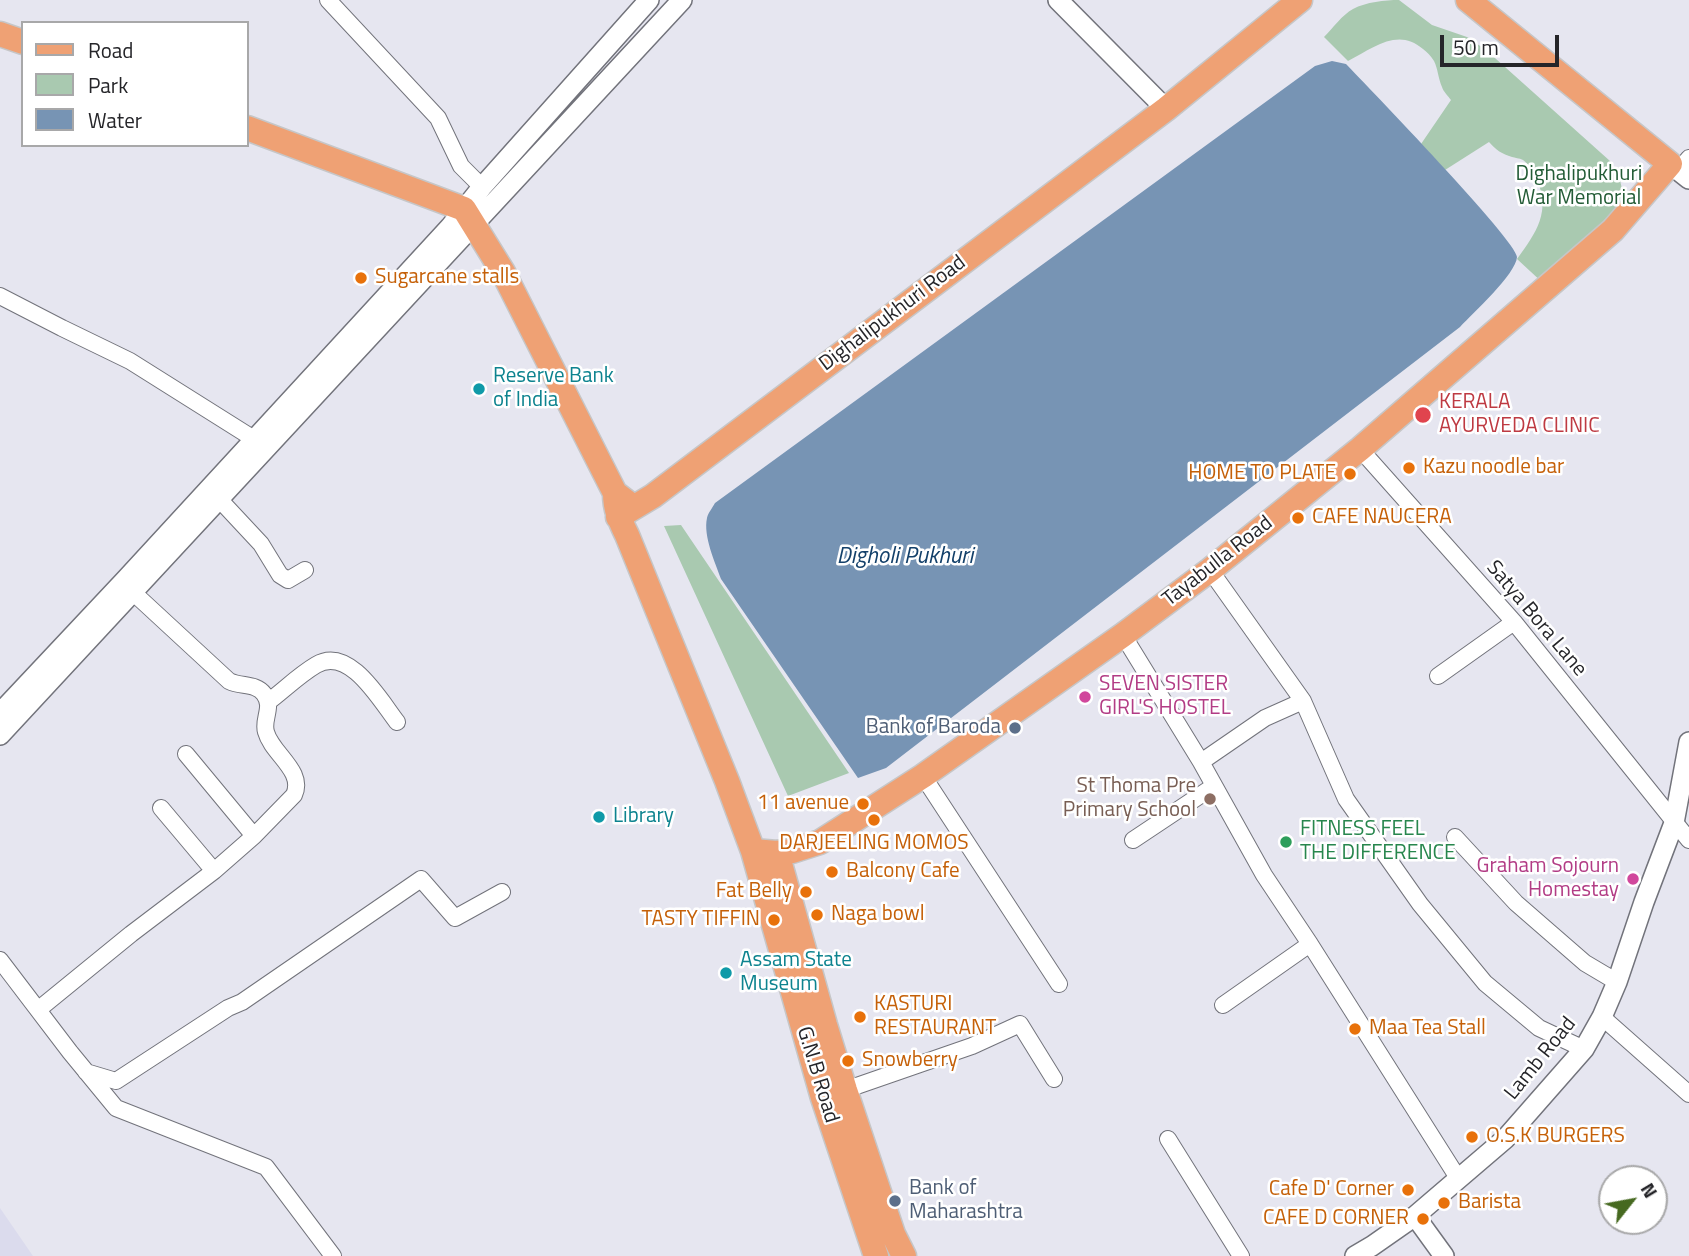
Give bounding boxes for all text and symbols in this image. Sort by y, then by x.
legend [21,21,248,147]
scale bar [1444,21,1563,65]
text: 50 m [1453,31,1499,63]
text: Road [88,34,133,66]
text: Park [88,69,128,101]
text: Water [88,104,142,136]
park label: Dighalipukhuri War Memorial [1516,162,1642,212]
street label: Dighalipukhuri Road [815,251,971,377]
place label: Sugarcane stalls [375,265,519,291]
marker: Sugarcane stalls [353,270,369,286]
place label: Reserve Bank of India [493,364,614,414]
marker: Reserve Bank of India [471,381,487,397]
place label: KERALA AYURVEDA CLINIC [1439,390,1600,440]
marker: KERALA AYURVEDA CLINIC [1413,405,1433,425]
place label: Kazu noodle bar [1423,455,1564,481]
marker: Kazu noodle bar [1401,460,1417,476]
place label: HOME TO PLATE [1188,461,1336,487]
marker: HOME TO PLATE [1342,466,1358,482]
place label: CAFE NAUCERA [1312,505,1452,531]
marker: CAFE NAUCERA [1290,510,1306,526]
street label: Tayabulla Road [1158,511,1278,613]
water label: Digholi Pukhuri [837,543,973,571]
street label: Satya Bora Lane [1480,556,1592,682]
place label: SEVEN SISTER GIRL'S HOSTEL [1099,672,1231,722]
marker: SEVEN SISTER GIRL'S HOSTEL [1077,689,1093,705]
place label: Bank of Baroda [866,715,1001,741]
marker: Bank of Baroda [1007,720,1023,736]
place label: St Thoma Pre Primary School [1063,774,1196,824]
place label: 11 avenue [757,791,849,817]
marker: St Thoma Pre Primary School [1202,791,1218,807]
marker: 11 avenue [855,796,871,812]
place label: Library [613,804,674,830]
marker: Library [591,809,607,825]
marker: DARJEELING MOMOS [866,812,882,828]
place label: FITNESS FEEL THE DIFFERENCE [1300,817,1456,867]
place label: DARJEELING MOMOS [779,831,969,857]
marker: FITNESS FEEL THE DIFFERENCE [1278,834,1294,850]
place label: Graham Sojourn Homestay [1476,854,1619,904]
place label: Balcony Cafe [846,859,960,885]
marker: Balcony Cafe [824,864,840,880]
marker: Graham Sojourn Homestay [1625,871,1641,887]
place label: Fat Belly [716,879,792,905]
marker: Fat Belly [798,884,814,900]
place label: Naga bowl [831,902,925,928]
place label: TASTY TIFFIN [642,907,760,933]
marker: Naga bowl [809,907,825,923]
marker: TASTY TIFFIN [766,912,782,928]
place label: Assam State Museum [740,948,852,998]
marker: Assam State Museum [718,965,734,981]
place label: KASTURI RESTAURANT [874,992,996,1042]
marker: KASTURI RESTAURANT [852,1009,868,1025]
street label: Lamb Road [1500,1012,1582,1106]
place label: Maa Tea Stall [1369,1016,1486,1042]
marker: Maa Tea Stall [1347,1021,1363,1037]
street label: G.N.B Road [790,1024,844,1126]
place label: Snowberry [862,1048,958,1074]
marker: Snowberry [840,1053,856,1069]
place label: O.S.K BURGERS [1486,1124,1625,1150]
marker: O.S.K BURGERS [1464,1129,1480,1145]
north arrow [1598,1165,1668,1235]
place label: Bank of Maharashtra [909,1176,1023,1226]
place label: Cafe D' Corner [1269,1177,1394,1203]
text: N [1634,1177,1666,1203]
marker: Cafe D' Corner [1400,1182,1416,1198]
place label: Barista [1458,1190,1521,1216]
marker: Bank of Maharashtra [887,1193,903,1209]
marker: Barista [1436,1195,1452,1211]
place label: CAFE D CORNER [1263,1206,1409,1232]
marker: CAFE D CORNER [1415,1211,1431,1227]

